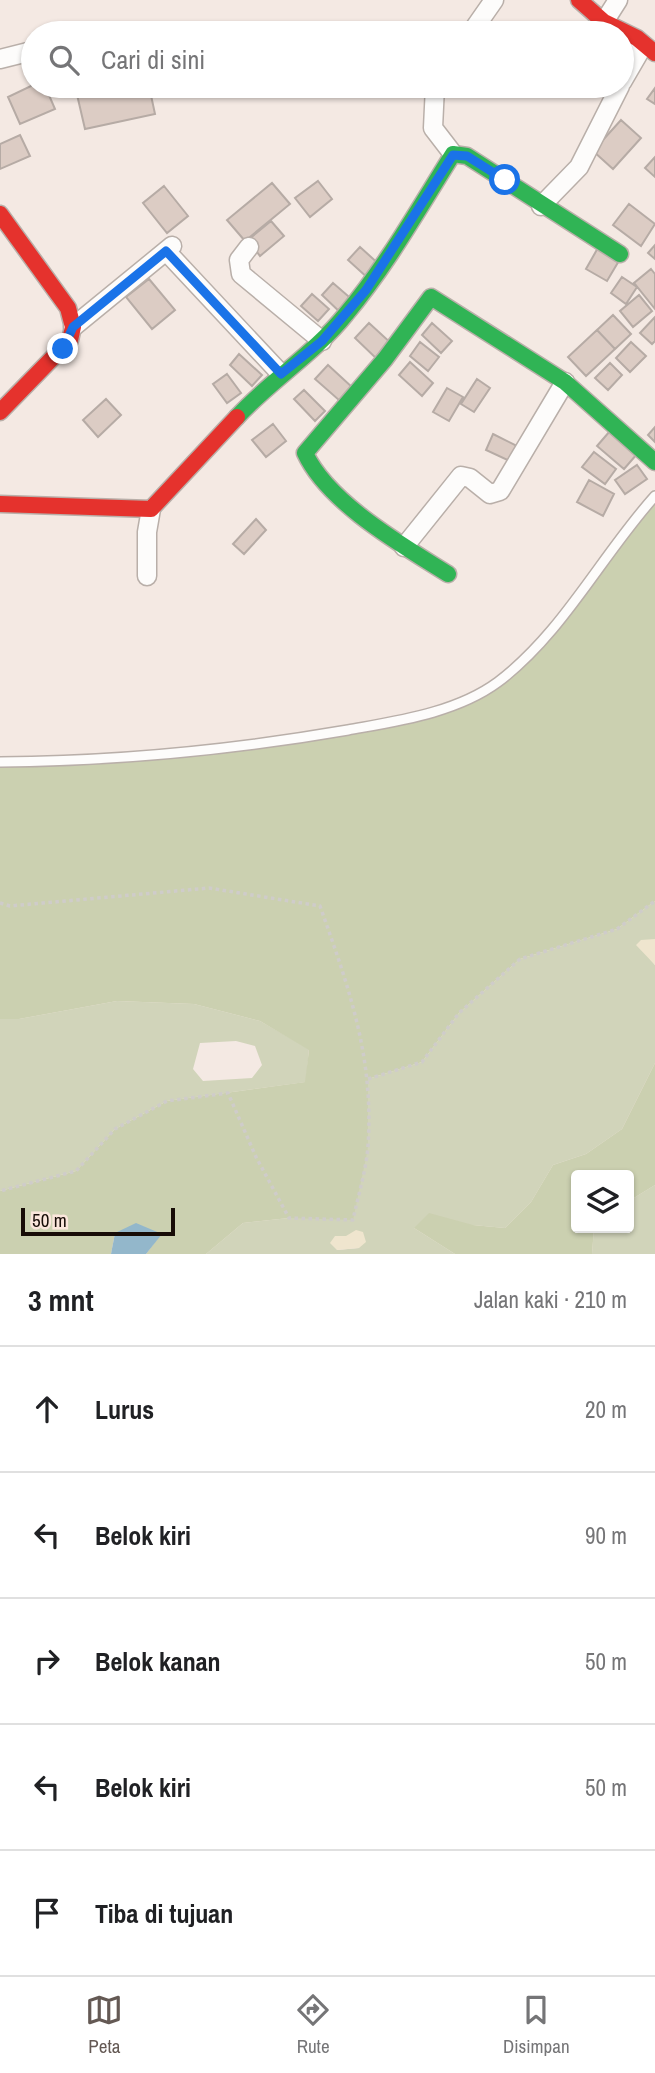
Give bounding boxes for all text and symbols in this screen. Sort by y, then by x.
search box [21,21,634,98]
icon: search [45,41,83,79]
text: Cari di sini [101,42,205,77]
route start [489,164,520,195]
route end [47,333,78,364]
map controls [571,1170,634,1233]
button: layers [571,1170,634,1233]
scale bar [21,1205,175,1237]
text: 50 m [32,1207,67,1233]
text: 3 mnt [28,1280,94,1320]
text: Jalan kaki · 210 m [474,1284,627,1315]
icon: ahead [28,1390,66,1428]
text: Lurus [95,1392,154,1427]
text: 20 m [585,1394,627,1425]
icon: left [28,1516,66,1554]
text: Belok kiri [95,1518,191,1553]
text: 90 m [585,1520,627,1551]
icon: right [28,1642,66,1680]
text: Belok kanan [95,1644,221,1679]
text: 50 m [585,1646,627,1677]
icon: left [28,1768,66,1806]
text: Belok kiri [95,1770,191,1805]
text: 50 m [585,1772,627,1803]
icon: arrive [28,1894,66,1932]
text: Tiba di tujuan [95,1896,233,1931]
tab: Peta [85,1991,123,2059]
tab: Rute [294,1991,332,2059]
tab: Disimpan [503,1991,570,2059]

